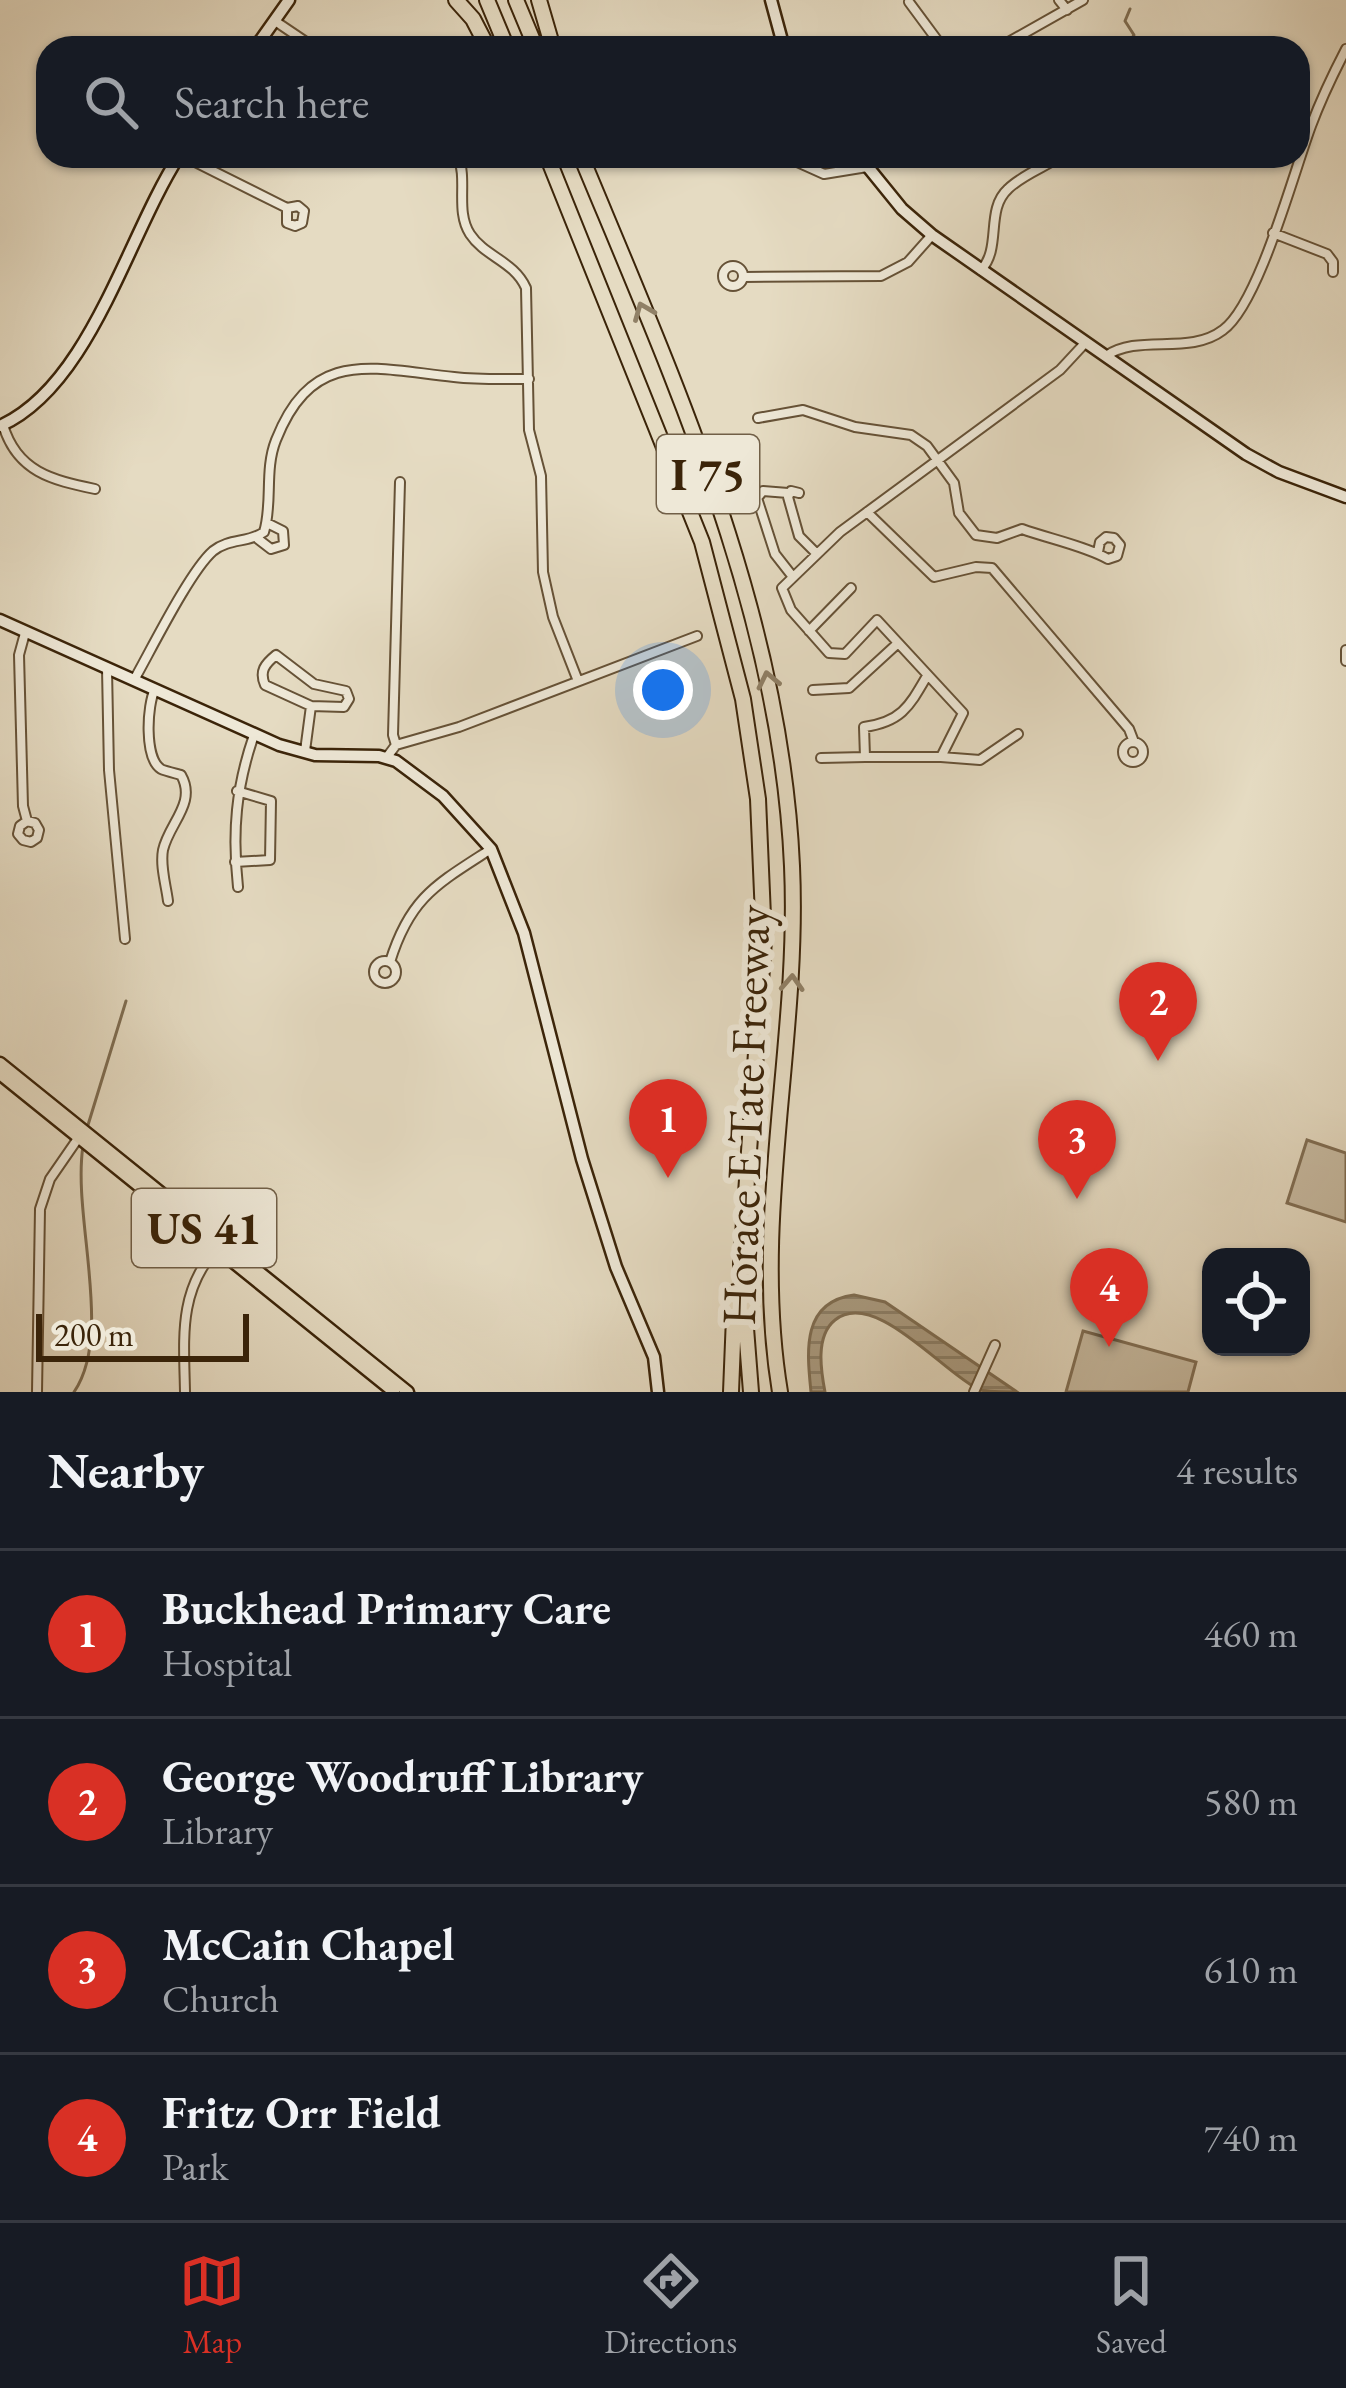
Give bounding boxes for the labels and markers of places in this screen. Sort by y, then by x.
pin: 2 [1119,962,1197,1061]
pin: 1 [629,1079,707,1178]
pin: 3 [1038,1100,1116,1199]
pin: 4 [1070,1248,1148,1347]

